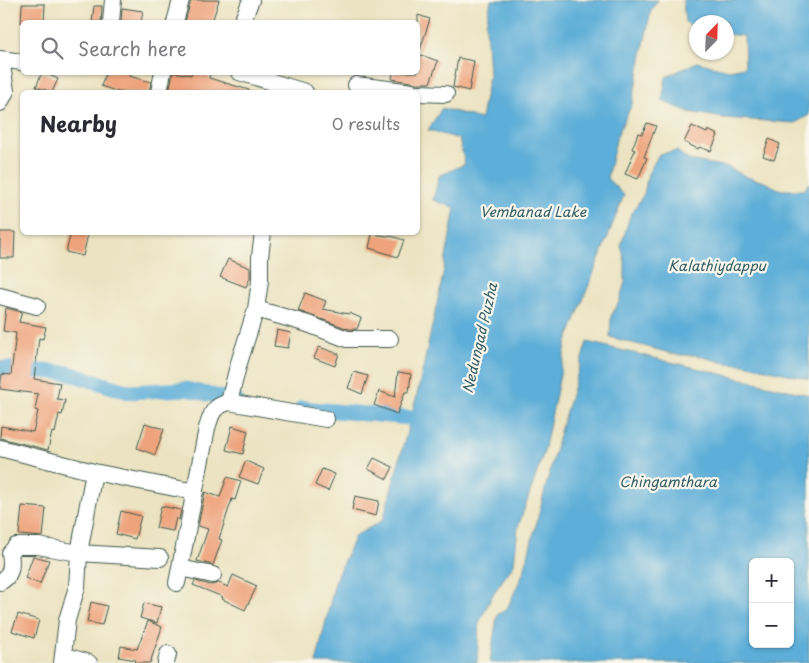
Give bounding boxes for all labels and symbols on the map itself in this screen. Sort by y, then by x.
north arrow [689,15,734,60]
water label: Vembanad Lake [480,201,588,222]
water label: Kalathiydappu [668,255,767,276]
water label: Nedungad Puzha [457,280,503,395]
water label: Chingamthara [619,471,718,492]

